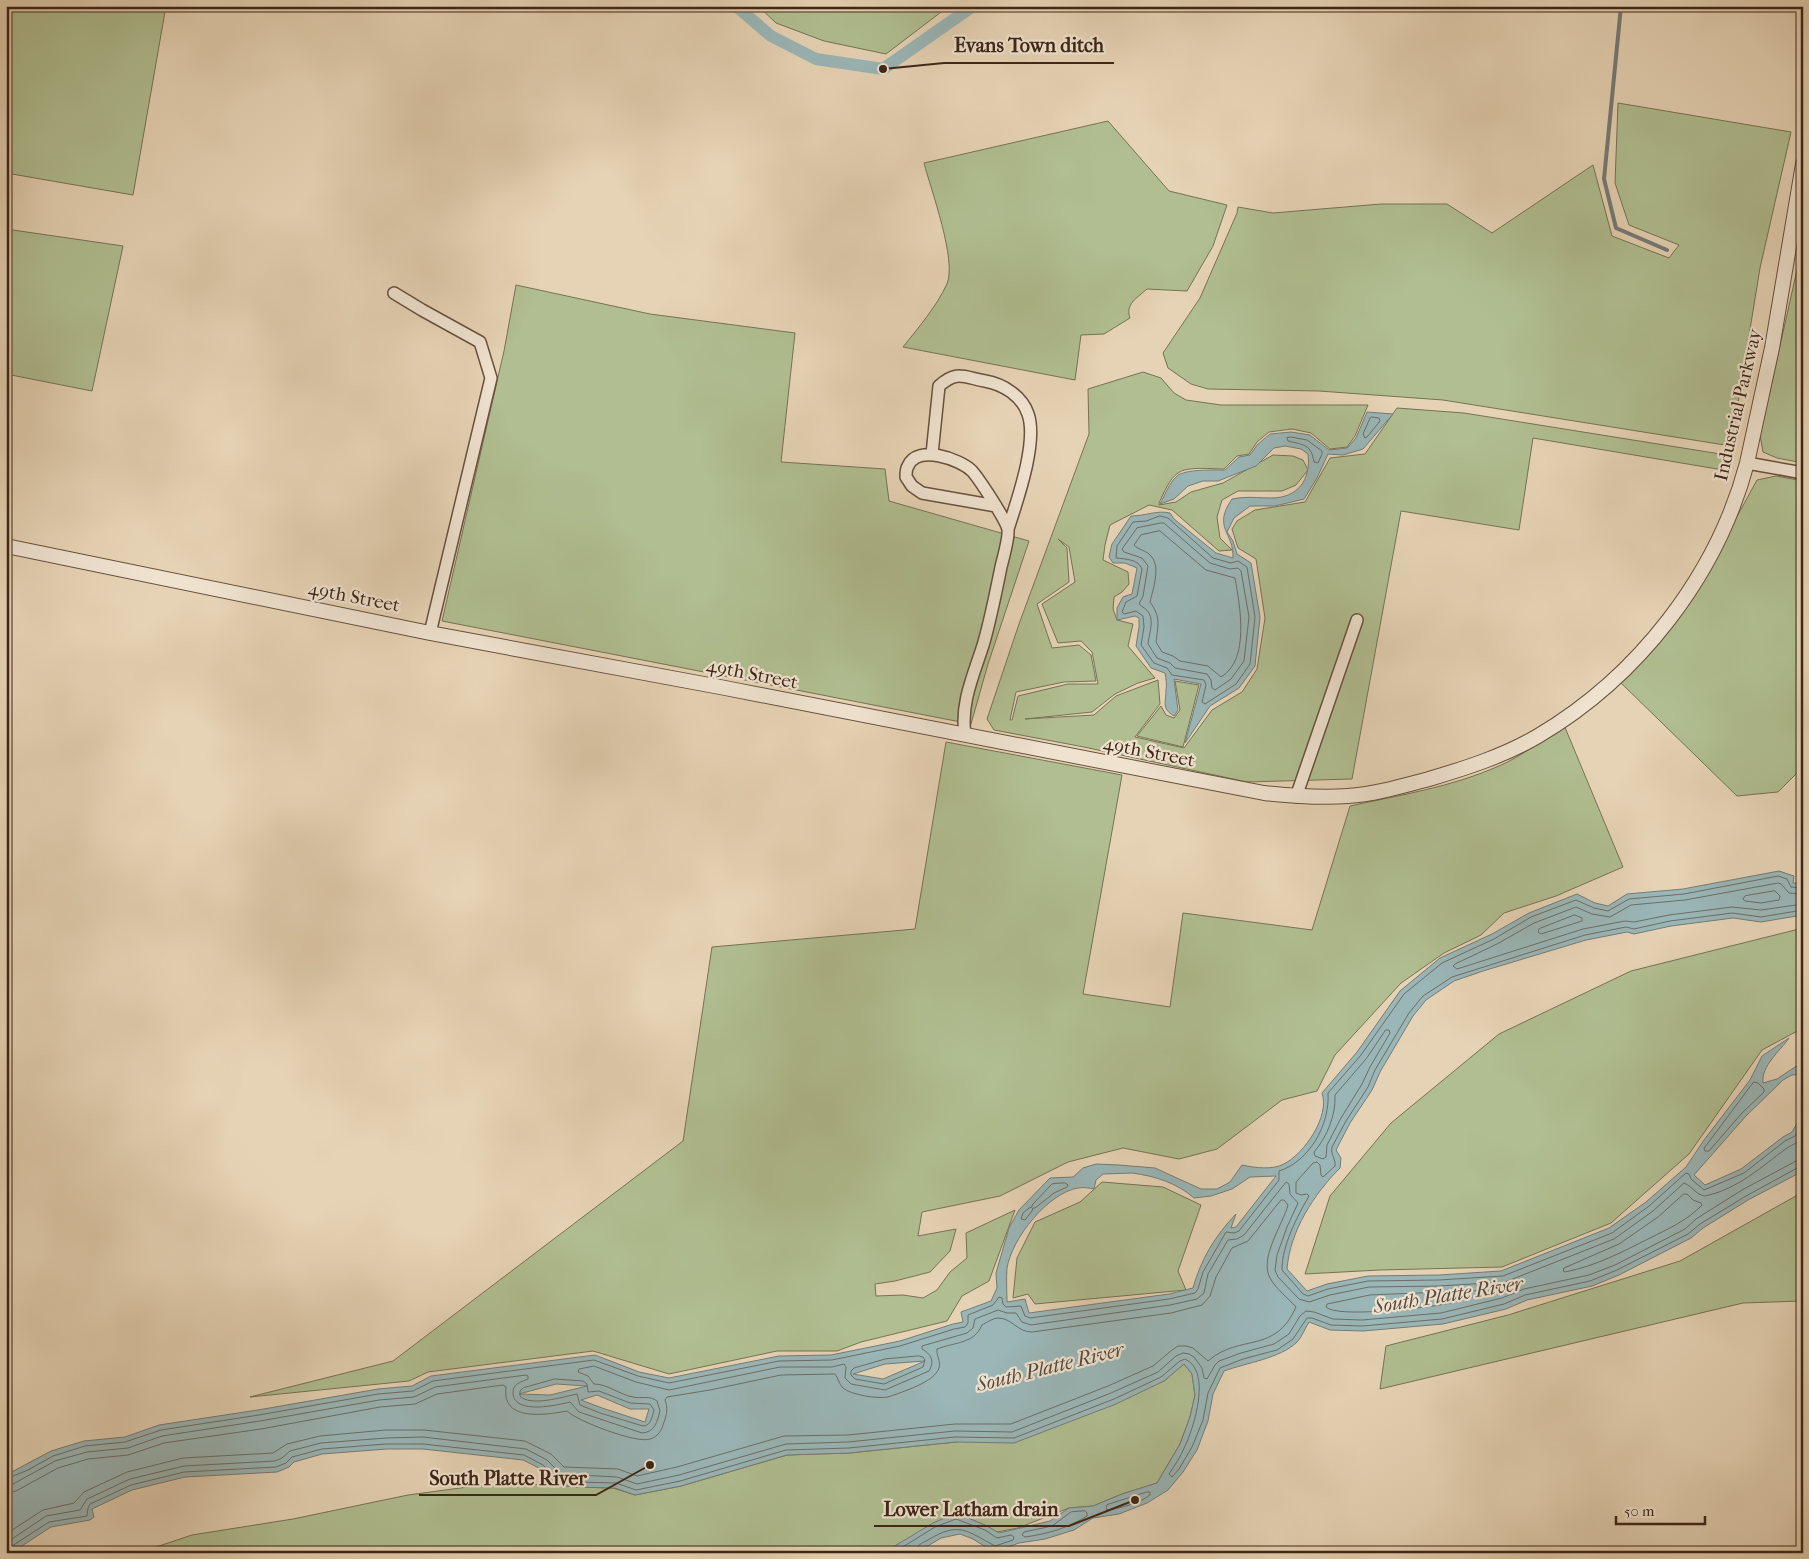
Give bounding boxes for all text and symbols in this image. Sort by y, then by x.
callout: Evans Town ditch [944,28,1114,63]
text: Evans Town ditch [954,34,1105,57]
street label: Industrial Parkway [1710,326,1766,483]
street label: 49th Street [306,577,402,617]
street label: 49th Street [704,654,800,694]
street label: 49th Street [1101,732,1197,772]
water label: South Platte River [1371,1272,1526,1318]
water label: South Platte River [973,1337,1128,1397]
callout: South Platte River [419,1460,596,1495]
text: South Platte River [429,1467,587,1490]
callout: Lower Latham drain [874,1491,1069,1526]
scale bar [1616,1494,1705,1526]
text: Lower Latham drain [883,1498,1059,1521]
text: 50 m [1624,1502,1655,1520]

